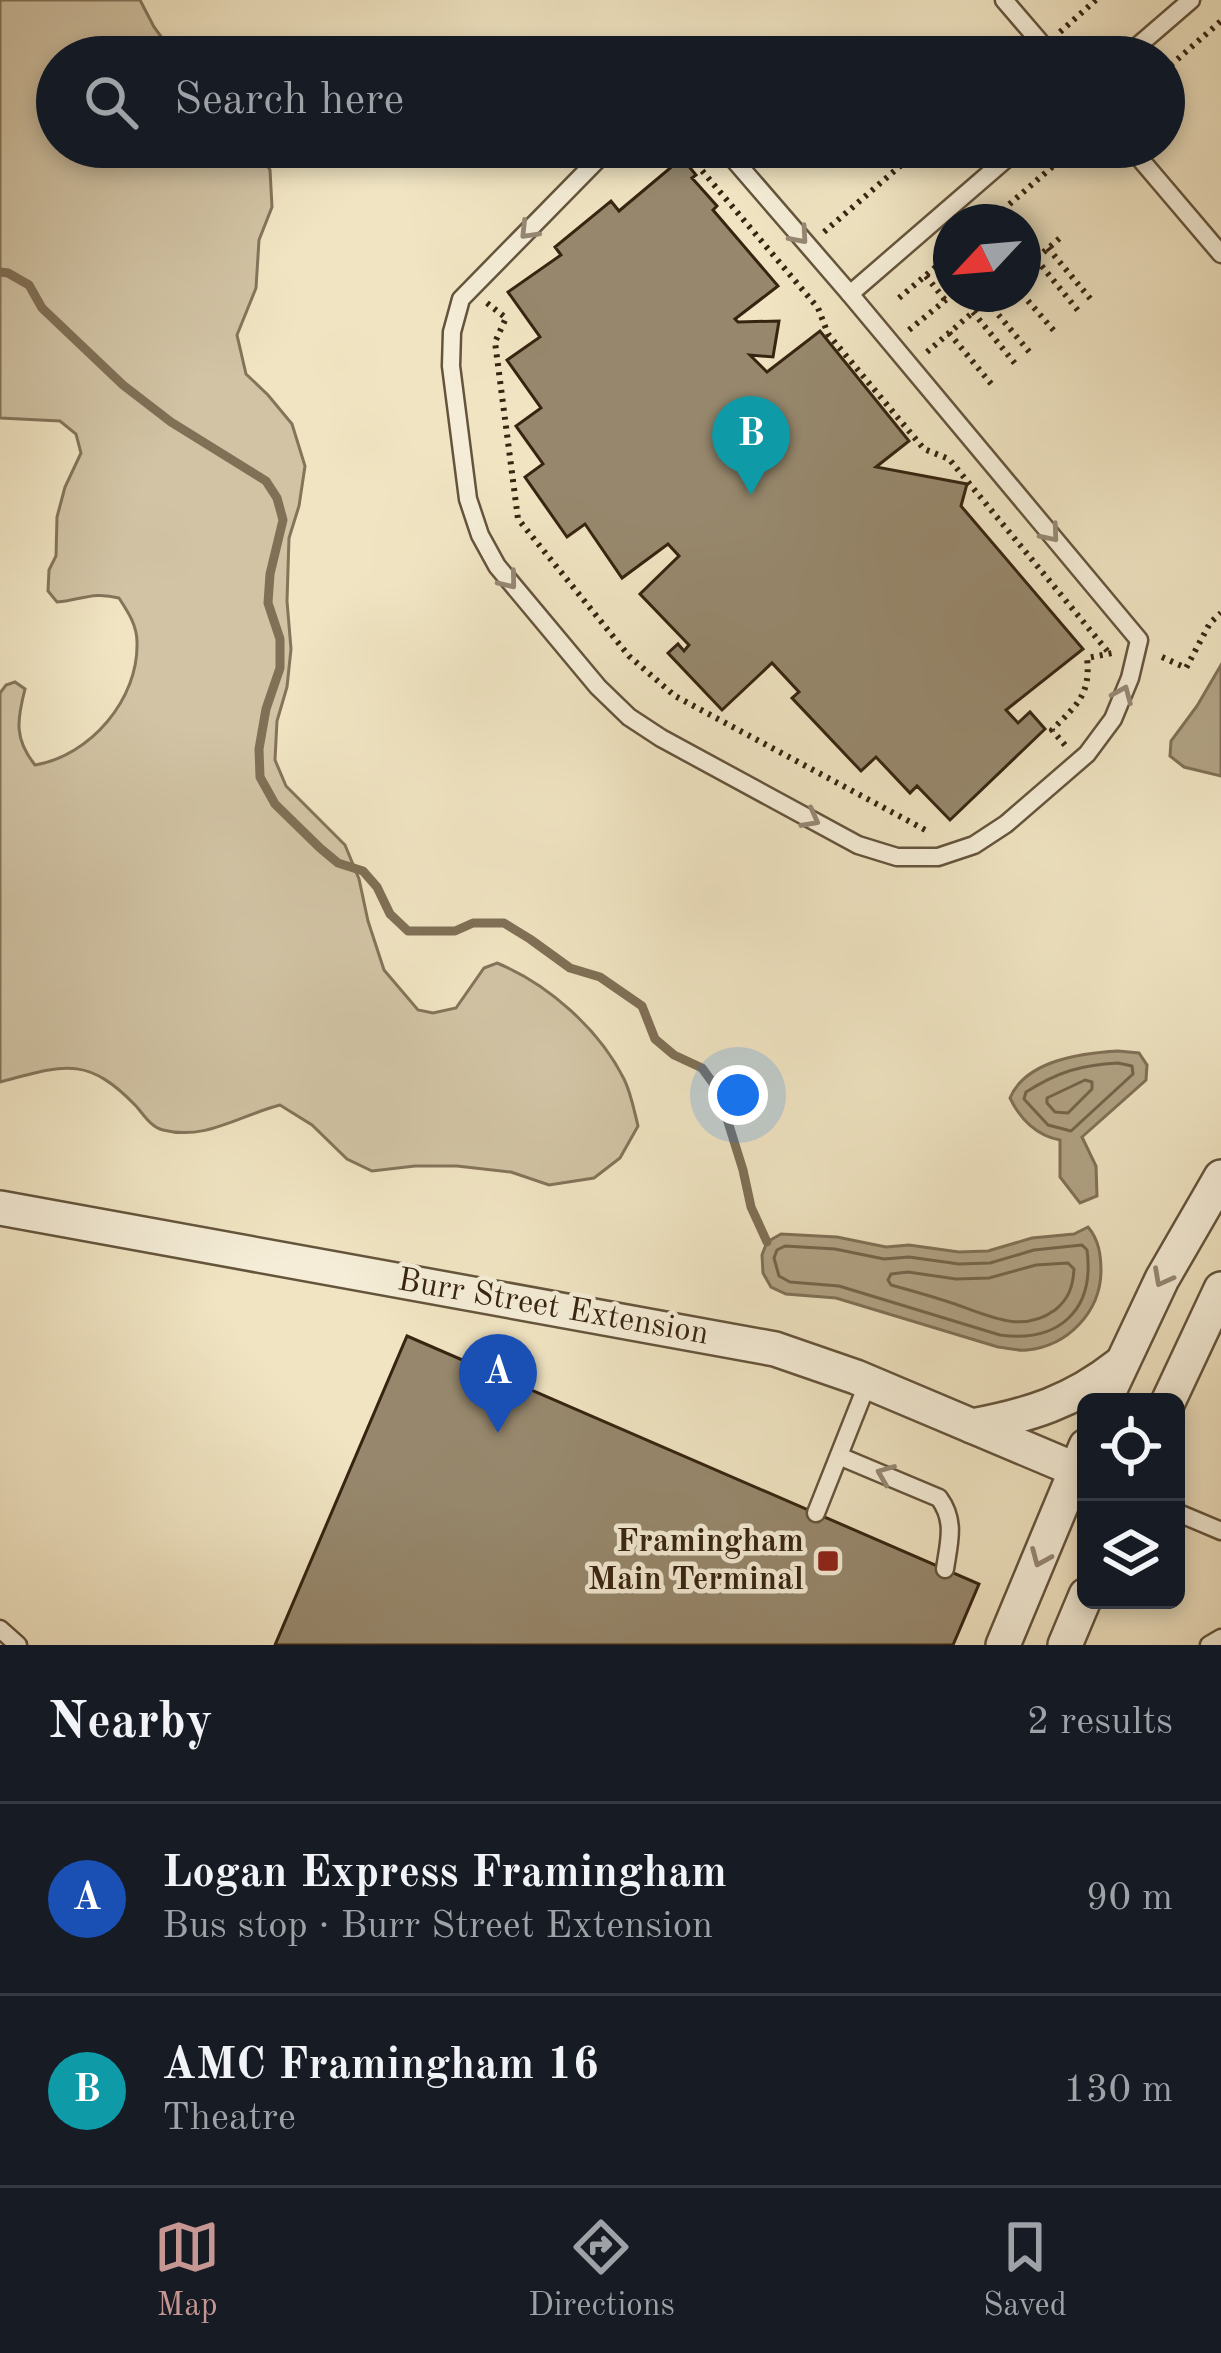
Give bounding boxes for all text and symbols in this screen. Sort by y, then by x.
search box [36,36,1185,168]
icon: search [78,69,144,135]
text: Search here [174,79,404,124]
north arrow [933,204,1041,312]
one-way arrow [520,217,542,239]
one-way arrow [785,222,807,244]
pin: B [712,396,790,495]
one-way arrow [1036,520,1058,542]
one-way arrow [495,567,517,589]
one-way arrow [1109,685,1133,706]
one-way arrow [798,805,819,828]
your location [708,1065,768,1125]
street label: Burr Street Extension [395,1264,711,1352]
one-way arrow [1153,1266,1176,1287]
pin: A [459,1334,537,1433]
map controls [1077,1393,1185,1609]
button: locate [1077,1393,1185,1501]
one-way arrow [875,1464,896,1488]
button: layers [1077,1501,1185,1609]
place label: Framingham Main Terminal [588,1526,804,1597]
one-way arrow [1030,1546,1054,1567]
marker: Framingham Main Terminal [815,1548,841,1574]
text: Nearby [48,1698,213,1749]
text: 2 results [1027,1703,1173,1742]
text: Logan Express Framingham [162,1852,727,1897]
text: A [72,1879,102,1918]
text: 90 m [1086,1879,1173,1918]
text: Bus stop · Burr Street Extension [162,1907,713,1946]
text: AMC Framingham 16 [162,2044,599,2089]
text: B [73,2071,101,2110]
text: 130 m [1063,2071,1173,2110]
text: Theatre [162,2099,296,2138]
tab: Map [154,2214,220,2327]
tab: Directions [528,2214,675,2327]
tab: Saved [983,2214,1067,2327]

